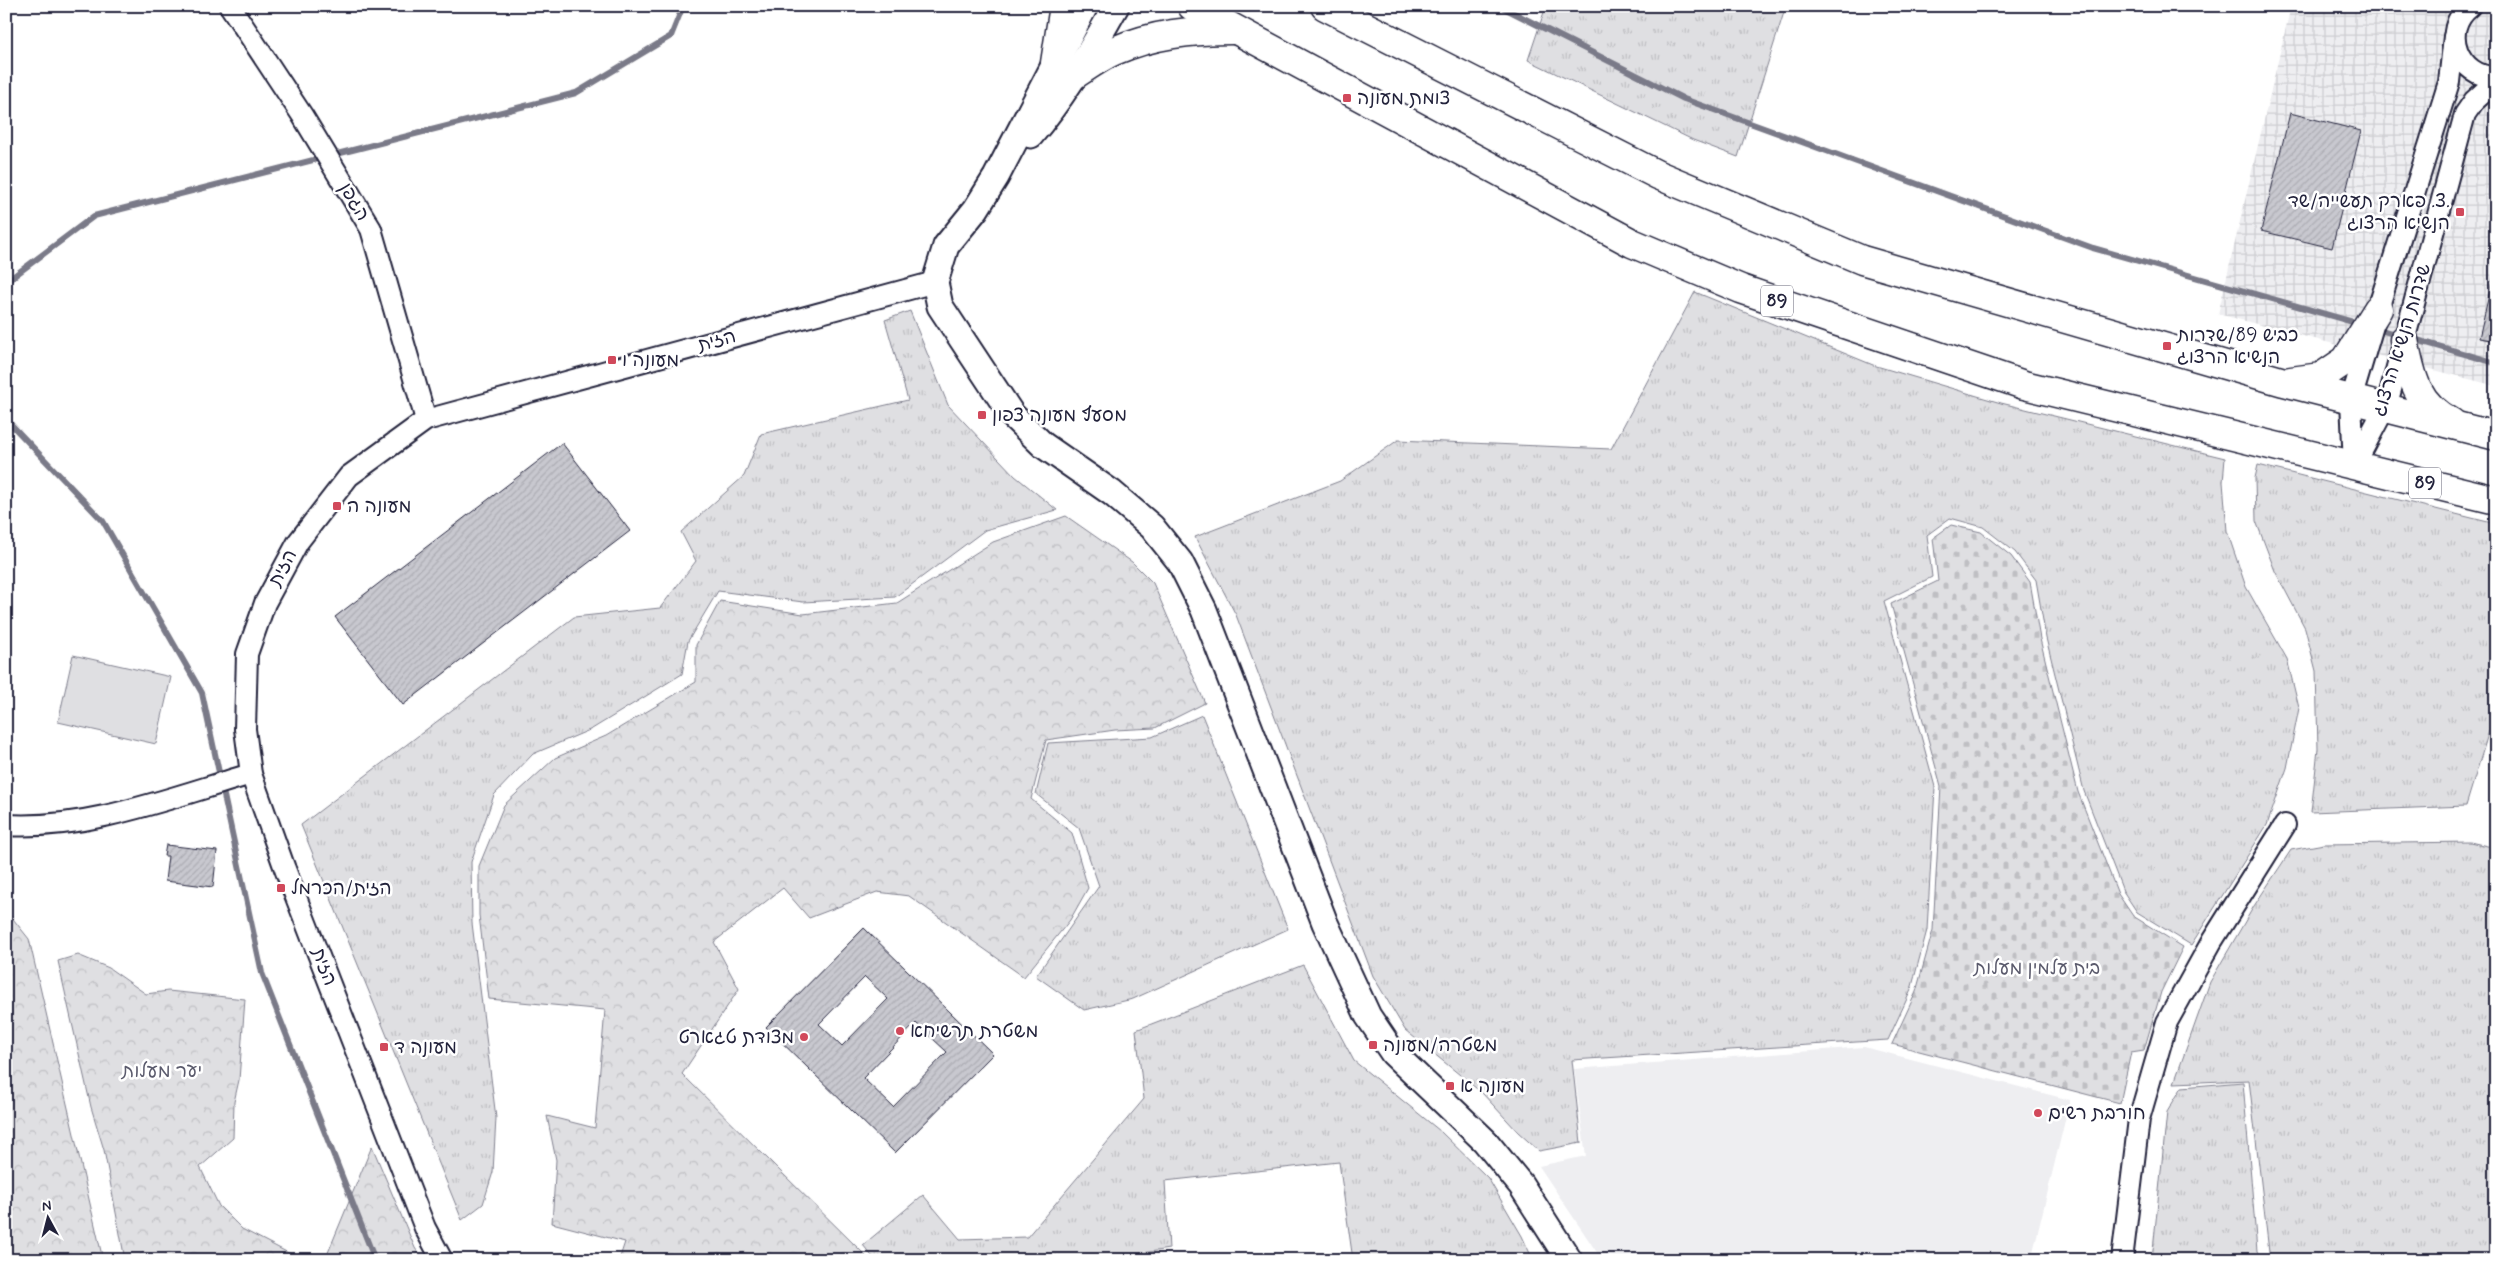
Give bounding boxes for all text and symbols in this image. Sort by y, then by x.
place label: צומת מעונה [1357,86,1450,111]
marker: צומת מעונה [1341,92,1353,104]
street label: הגפן [333,178,375,226]
place label: צ. פארק תעשייה/שד. הנשיא הרצוג [2288,189,2450,236]
marker: צ. פארק תעשייה/שד. הנשיא הרצוג [2454,206,2466,218]
street label: שדרות הנשיא הרצוג [2367,260,2437,419]
road number: 89 [1761,286,1793,316]
place label: כביש 89/שדרות הנשיא הרצוג [2176,323,2298,370]
street label: הזית [694,324,739,358]
marker: כביש 89/שדרות הנשיא הרצוג [2161,340,2173,352]
place label: מעונה ו [622,348,679,373]
marker: מעונה ו [606,354,618,366]
place label: מסעף מעונה צפון [992,403,1127,428]
marker: מסעף מעונה צפון [976,409,988,421]
road number: 89 [2409,468,2441,498]
place label: מעונה ה [347,494,411,519]
marker: מעונה ה [331,500,343,512]
street label: הזית [262,545,303,592]
place label: הזית/הכרמל [291,876,392,901]
marker: הזית/הכרמל [275,882,287,894]
street label: הזית [305,944,343,989]
park label: בית עלמין מעלות [1973,956,2100,981]
place label: משטרת תרשיחא [910,1019,1038,1044]
place label: מצודת טגארט [678,1025,794,1050]
marker: משטרת תרשיחא [894,1025,906,1037]
marker: מצודת טגארט [798,1031,810,1043]
place label: משטרה/מעונה [1383,1033,1497,1058]
place label: מעונה ד [394,1035,457,1060]
marker: משטרה/מעונה [1367,1039,1379,1051]
marker: מעונה ד [378,1041,390,1053]
park label: יער מעלות [121,1059,202,1084]
place label: מעונה א [1460,1074,1525,1099]
marker: מעונה א [1444,1080,1456,1092]
place label: חורבת רשים [2048,1101,2146,1126]
marker: חורבת רשים [2032,1107,2044,1119]
north arrow [22,1194,72,1244]
text: N [41,1197,52,1216]

